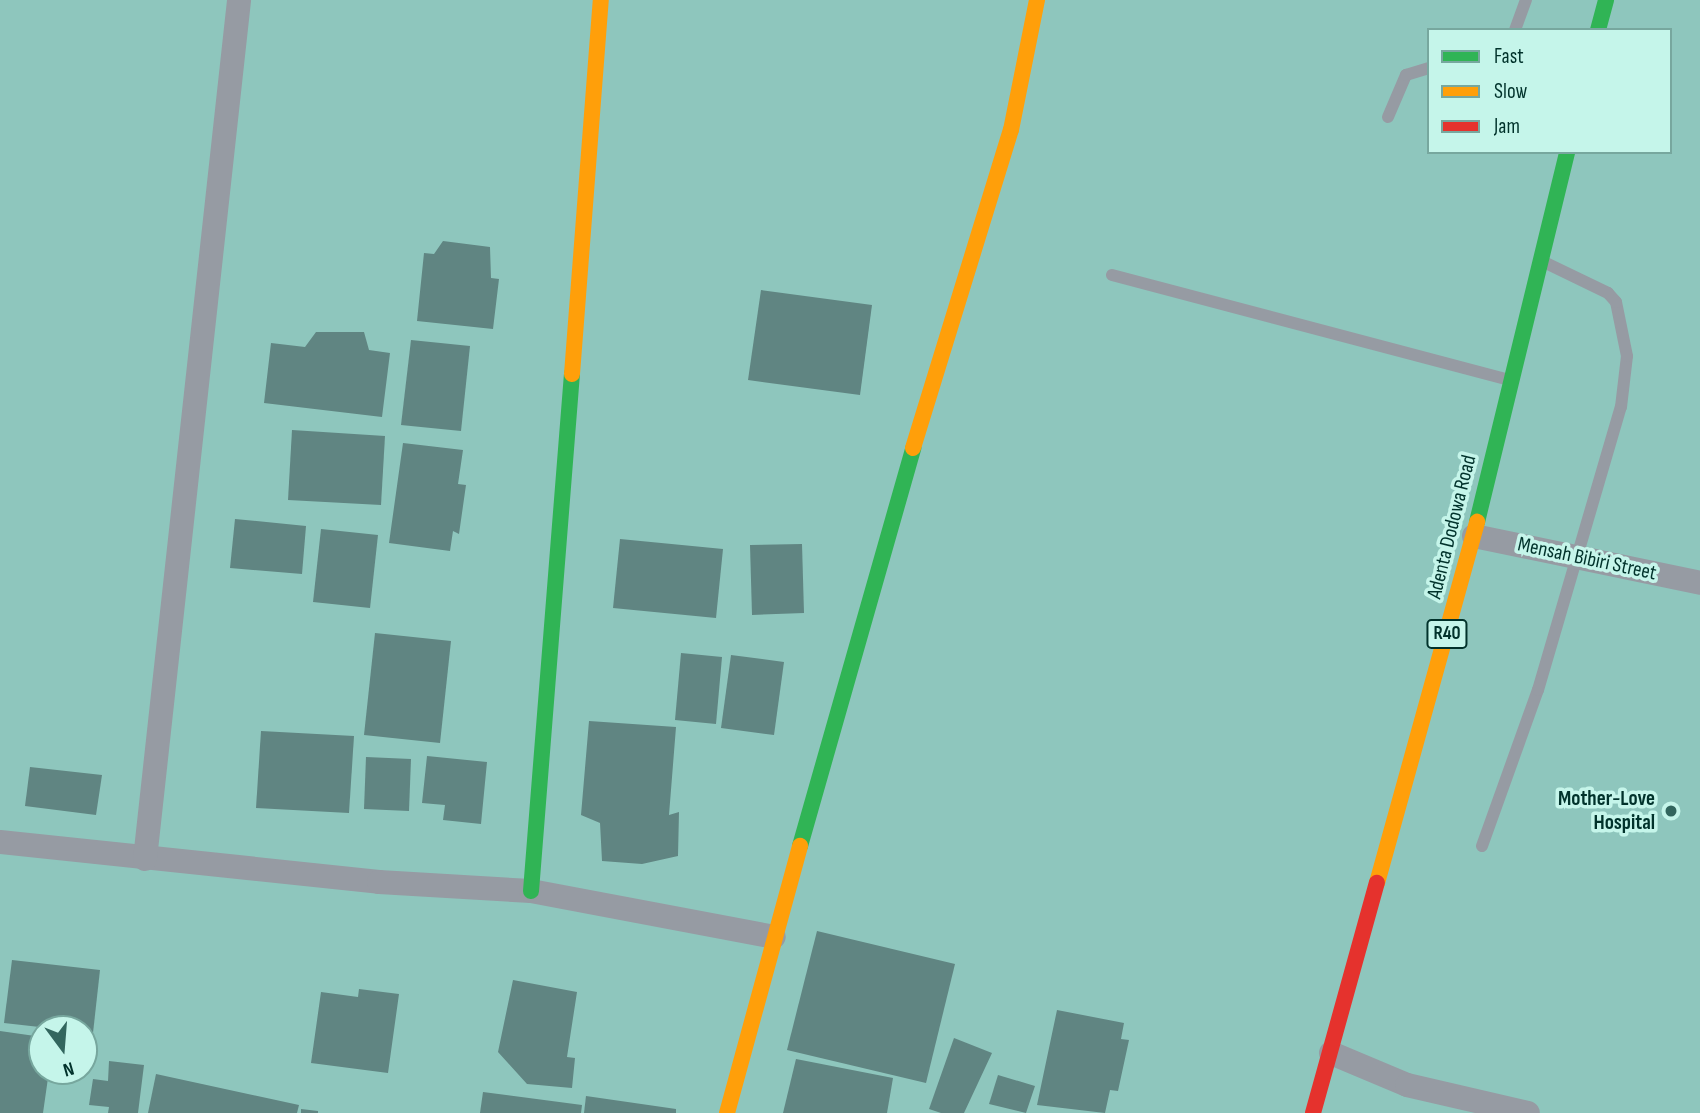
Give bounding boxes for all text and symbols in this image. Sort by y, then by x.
legend [1427,28,1672,154]
text: Fast [1494,44,1524,69]
text: Slow [1494,79,1527,104]
text: Jam [1494,114,1520,139]
street label: Adenta Dodowa Road [1422,453,1482,601]
street label: Mensah Bibiri Street [1515,532,1659,586]
road number: R40 [1426,618,1468,650]
place label: Mother-Love Hospital [1558,786,1655,836]
marker: Mother-Love Hospital [1661,801,1681,821]
north arrow [28,1015,98,1085]
text: N [60,1056,76,1081]

